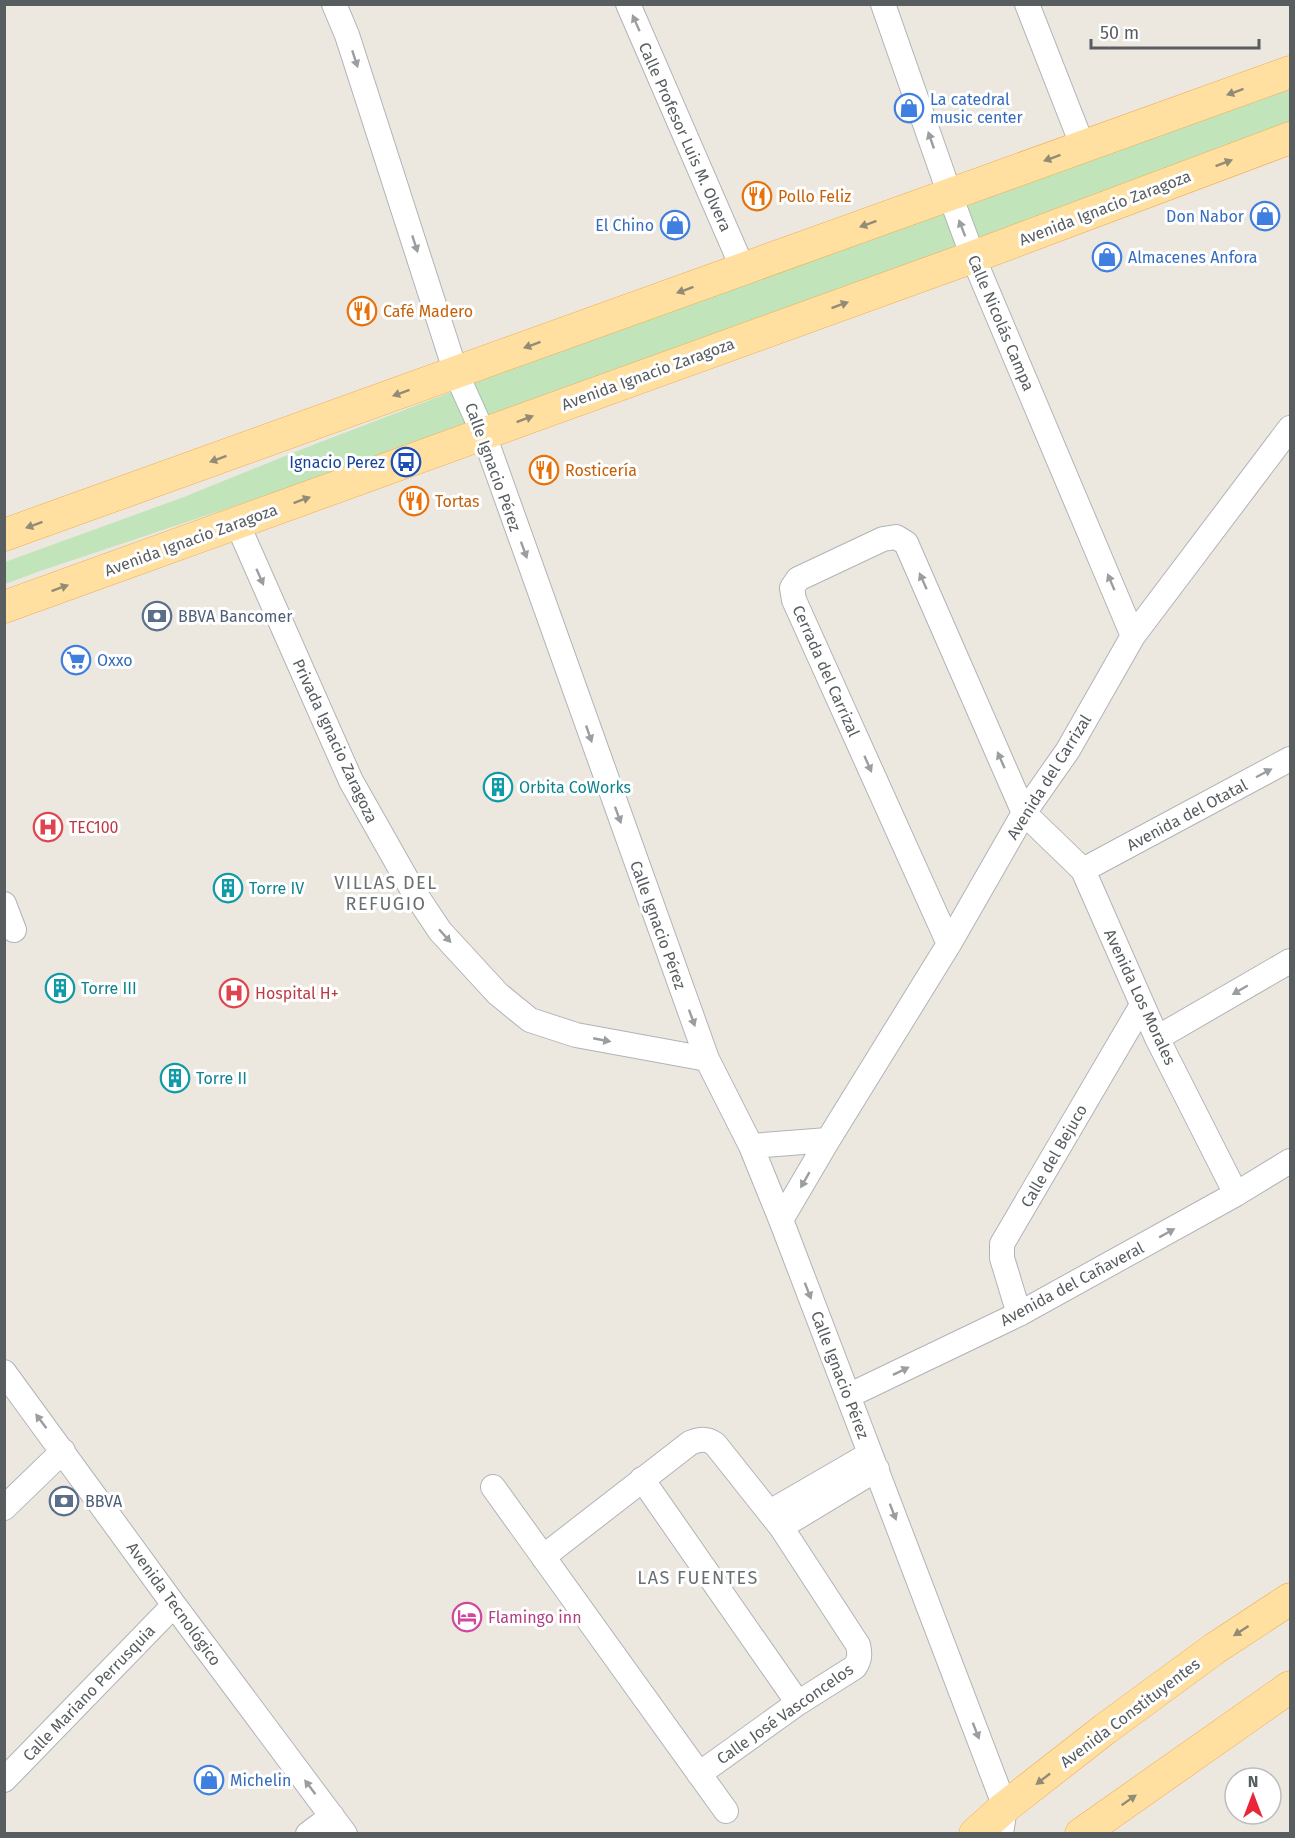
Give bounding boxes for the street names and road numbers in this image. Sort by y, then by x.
street label: Calle Profesor Luis M. Olvera [635,39,735,235]
street label: Avenida Ignacio Zaragoza [1016,166,1194,250]
street label: Calle Nicolás Campa [964,252,1038,394]
street label: Avenida Ignacio Zaragoza [559,334,737,414]
street label: Calle Ignacio Pérez [461,400,525,534]
street label: Avenida Ignacio Zaragoza [102,500,280,580]
street label: Cerrada del Carrizal [788,602,864,740]
street label: Privada Ignacio Zaragoza [289,656,381,826]
street label: Avenida del Carrizal [1003,711,1095,843]
street label: Avenida del Otatal [1124,775,1251,855]
street label: Calle Ignacio Pérez [626,858,690,992]
street label: Avenida Los Morales [1100,926,1180,1068]
street label: Calle del Bejuco [1017,1101,1091,1211]
street label: Avenida del Cañaveral [997,1238,1147,1330]
street label: Calle Ignacio Pérez [807,1308,873,1442]
street label: Avenida Tecnológico [123,1539,225,1669]
street label: Calle Mariano Perrusquia [19,1621,159,1765]
street label: Avenida Constituyentes [1056,1654,1204,1772]
street label: Calle José Vasconcelos [713,1660,857,1768]

